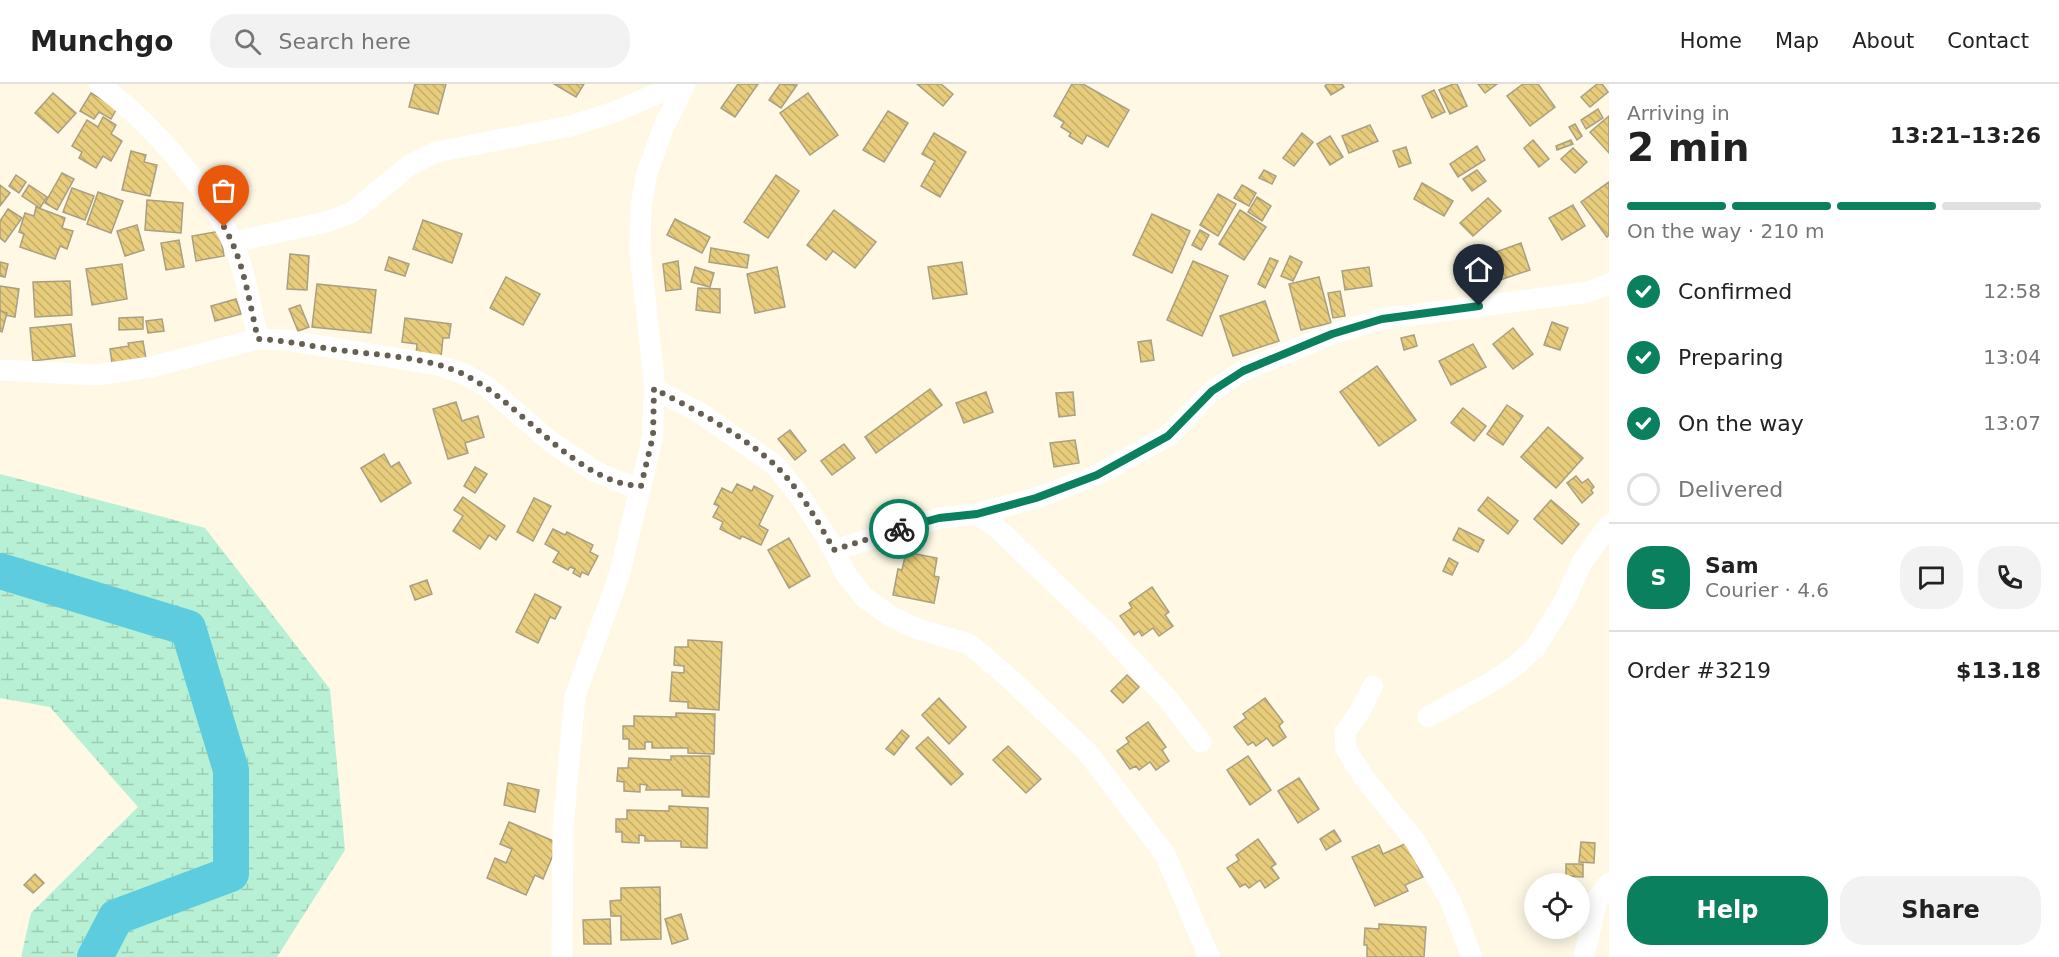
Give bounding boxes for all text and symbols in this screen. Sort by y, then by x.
search box [210,14,630,68]
text: Munchgo [30,25,174,58]
icon: search [231,25,264,58]
text: Search here [279,29,411,54]
text: Home [1680,29,1742,53]
text: Map [1775,29,1819,53]
text: About [1852,29,1914,53]
text: Contact [1947,29,2029,53]
text: Arriving in [1627,101,1730,125]
text: 13:21–13:26 [1890,123,2041,148]
text: 2 min [1627,125,1749,170]
pin [198,165,249,227]
icon: bag [207,174,240,207]
text: On the way · 210 m [1627,219,1825,243]
pin [1453,244,1504,306]
icon: home [1462,253,1495,286]
icon: check [1627,275,1660,308]
text: Confirmed [1678,279,1792,304]
text: 12:58 [1983,279,2041,303]
icon: check [1627,341,1660,374]
text: Preparing [1678,345,1784,370]
text: 13:04 [1983,345,2041,369]
icon: check [1627,407,1660,440]
text: On the way [1678,411,1804,436]
text: 13:07 [1983,411,2041,435]
text: Delivered [1678,477,1783,502]
courier [869,499,929,559]
icon: bike [883,513,916,546]
button: chat [1900,546,1963,609]
button: phone [1978,546,2041,609]
text: Sam [1705,553,1759,578]
text: S [1651,565,1666,590]
text: Courier · 4.6 [1705,578,1829,602]
text: Order #3219 [1627,658,1771,683]
text: $13.18 [1956,658,2041,683]
map controls [1524,873,1590,939]
button: locate [1524,873,1590,939]
button: Help [1627,876,1828,945]
button: Share [1840,876,2041,945]

